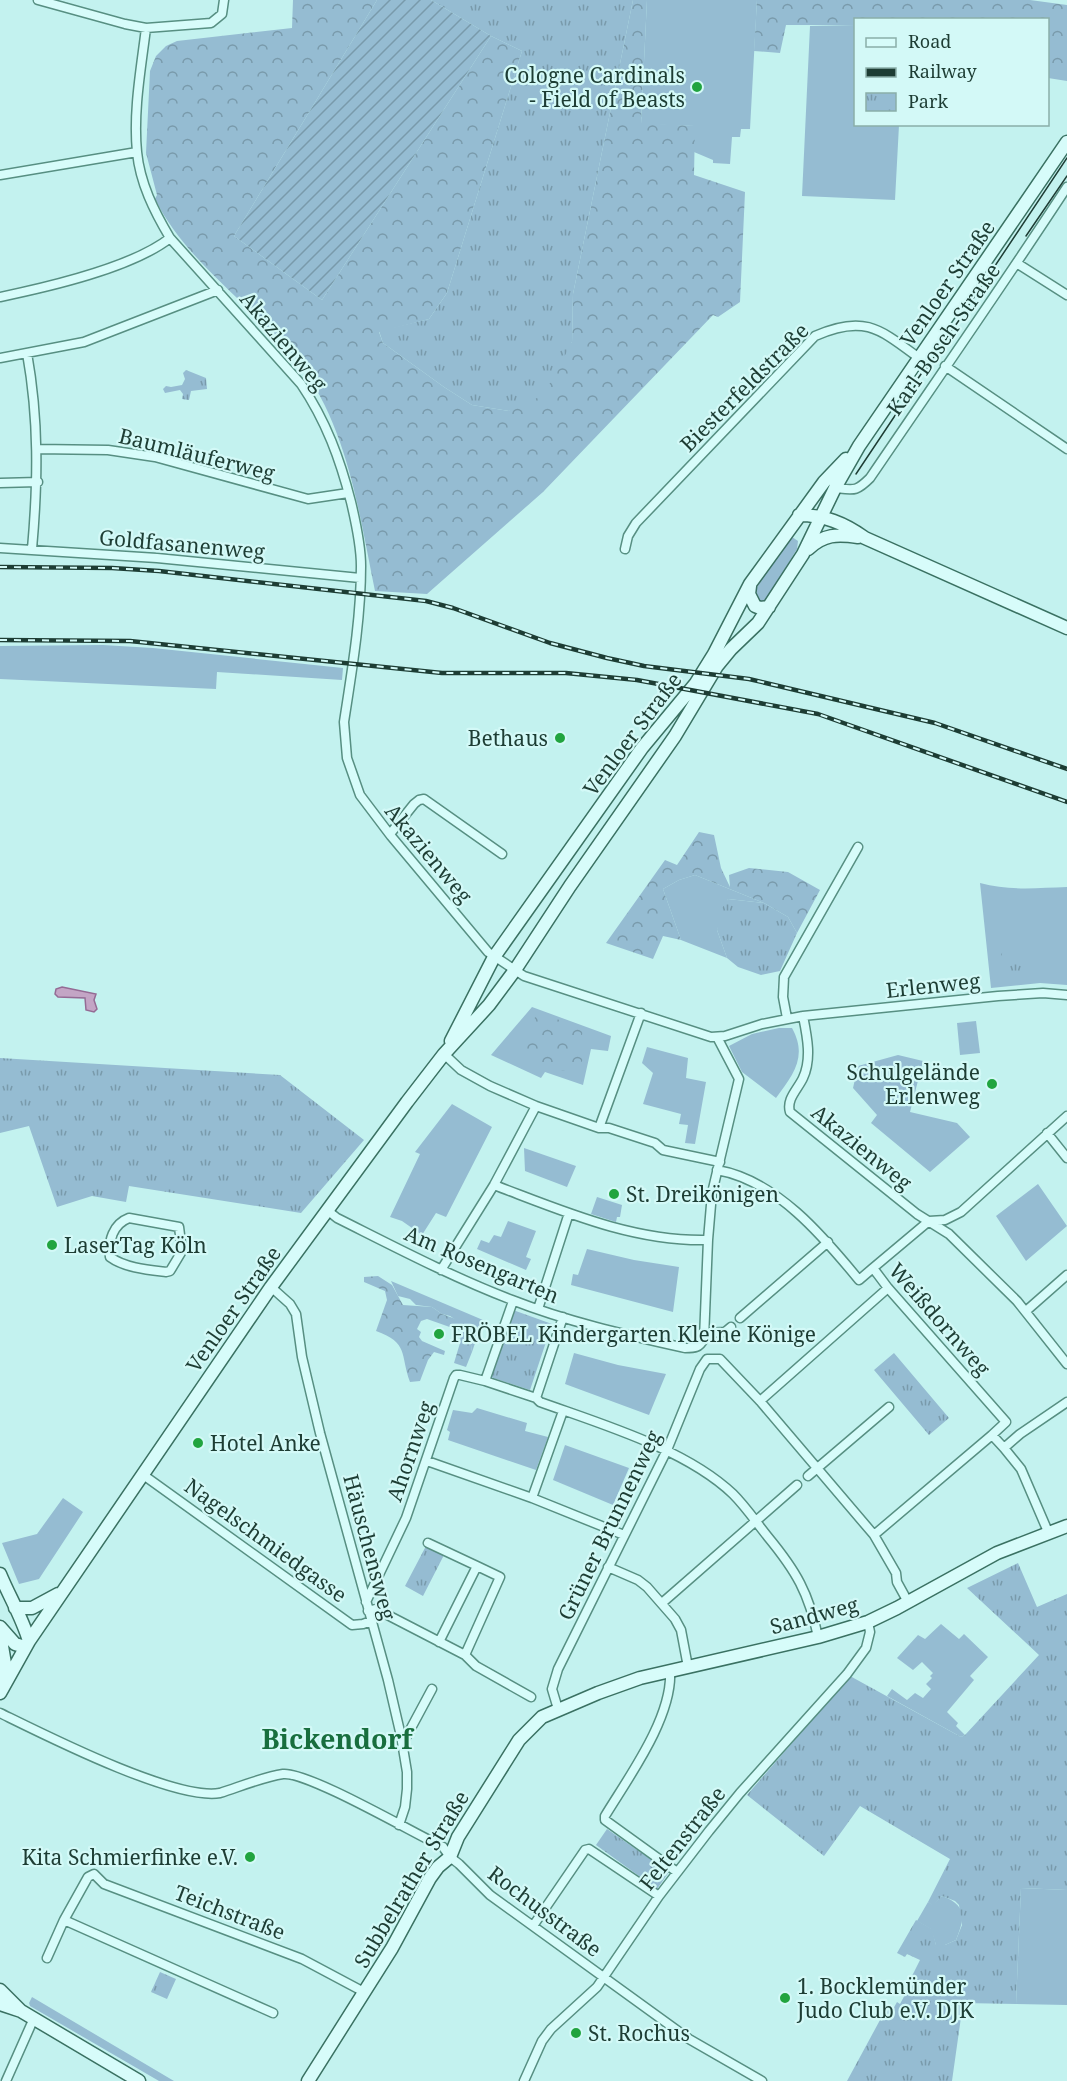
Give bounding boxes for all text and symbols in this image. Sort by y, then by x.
legend [854,18,1049,126]
text: Road [908,29,951,53]
text: Railway [908,59,978,83]
place label: Cologne Cardinals - Field of Beasts [504,61,685,113]
marker: Cologne Cardinals - Field of Beasts [690,80,704,94]
text: Park [908,89,948,113]
street label: Venloer Straße [893,214,1001,352]
street label: Karl-Bosch-Straße [880,257,1006,421]
street label: Akazienweg [234,285,334,397]
street label: Biesterfeldstraße [674,317,814,457]
street label: Baumläuferweg [116,421,279,487]
street label: Goldfasanenweg [98,523,267,565]
street label: Venloer Straße [576,667,688,801]
place label: Bethaus [468,724,548,752]
marker: Bethaus [553,731,567,745]
street label: Akazienweg [379,797,479,909]
street label: Erlenweg [884,966,982,1004]
place label: Schulgelände Erlenweg [847,1058,981,1110]
marker: Schulgelände Erlenweg [985,1077,999,1091]
street label: Akazienweg [806,1098,919,1197]
place label: St. Dreikönigen [626,1180,779,1208]
marker: St. Dreikönigen [607,1187,621,1201]
street label: Am Rosengarten [400,1219,564,1309]
place label: LaserTag Köln [64,1231,207,1259]
marker: LaserTag Köln [45,1238,59,1252]
street label: Venloer Straße [179,1240,287,1378]
street label: Weißdornweg [883,1256,997,1382]
place label: FRÖBEL Kindergarten Kleine Könige [451,1320,816,1348]
marker: FRÖBEL Kindergarten Kleine Könige [432,1327,446,1341]
street label: Ahornweg [380,1396,440,1505]
street label: Grüner Brunnenweg [551,1425,667,1625]
place label: Hotel Anke [210,1429,321,1457]
marker: Hotel Anke [191,1436,205,1450]
street label: Häuschensweg [337,1471,403,1624]
street label: Nagelschmiedgasse [179,1472,353,1608]
street label: Sandweg [767,1590,862,1640]
district label: Bickendorf [261,1720,415,1757]
street label: Feltenstraße [633,1780,731,1896]
street label: Subbelrather Straße [347,1785,475,1973]
place label: Kita Schmierfinke e.V. [22,1843,238,1871]
marker: Kita Schmierfinke e.V. [243,1850,257,1864]
street label: Rochusstraße [483,1859,607,1963]
street label: Teichstraße [171,1878,289,1946]
place label: 1. Bocklemünder Judo Club e.V. DJK [796,1972,974,2024]
marker: 1. Bocklemünder Judo Club e.V. DJK [778,1991,792,2005]
place label: St. Rochus [588,2019,690,2047]
marker: St. Rochus [569,2026,583,2040]

